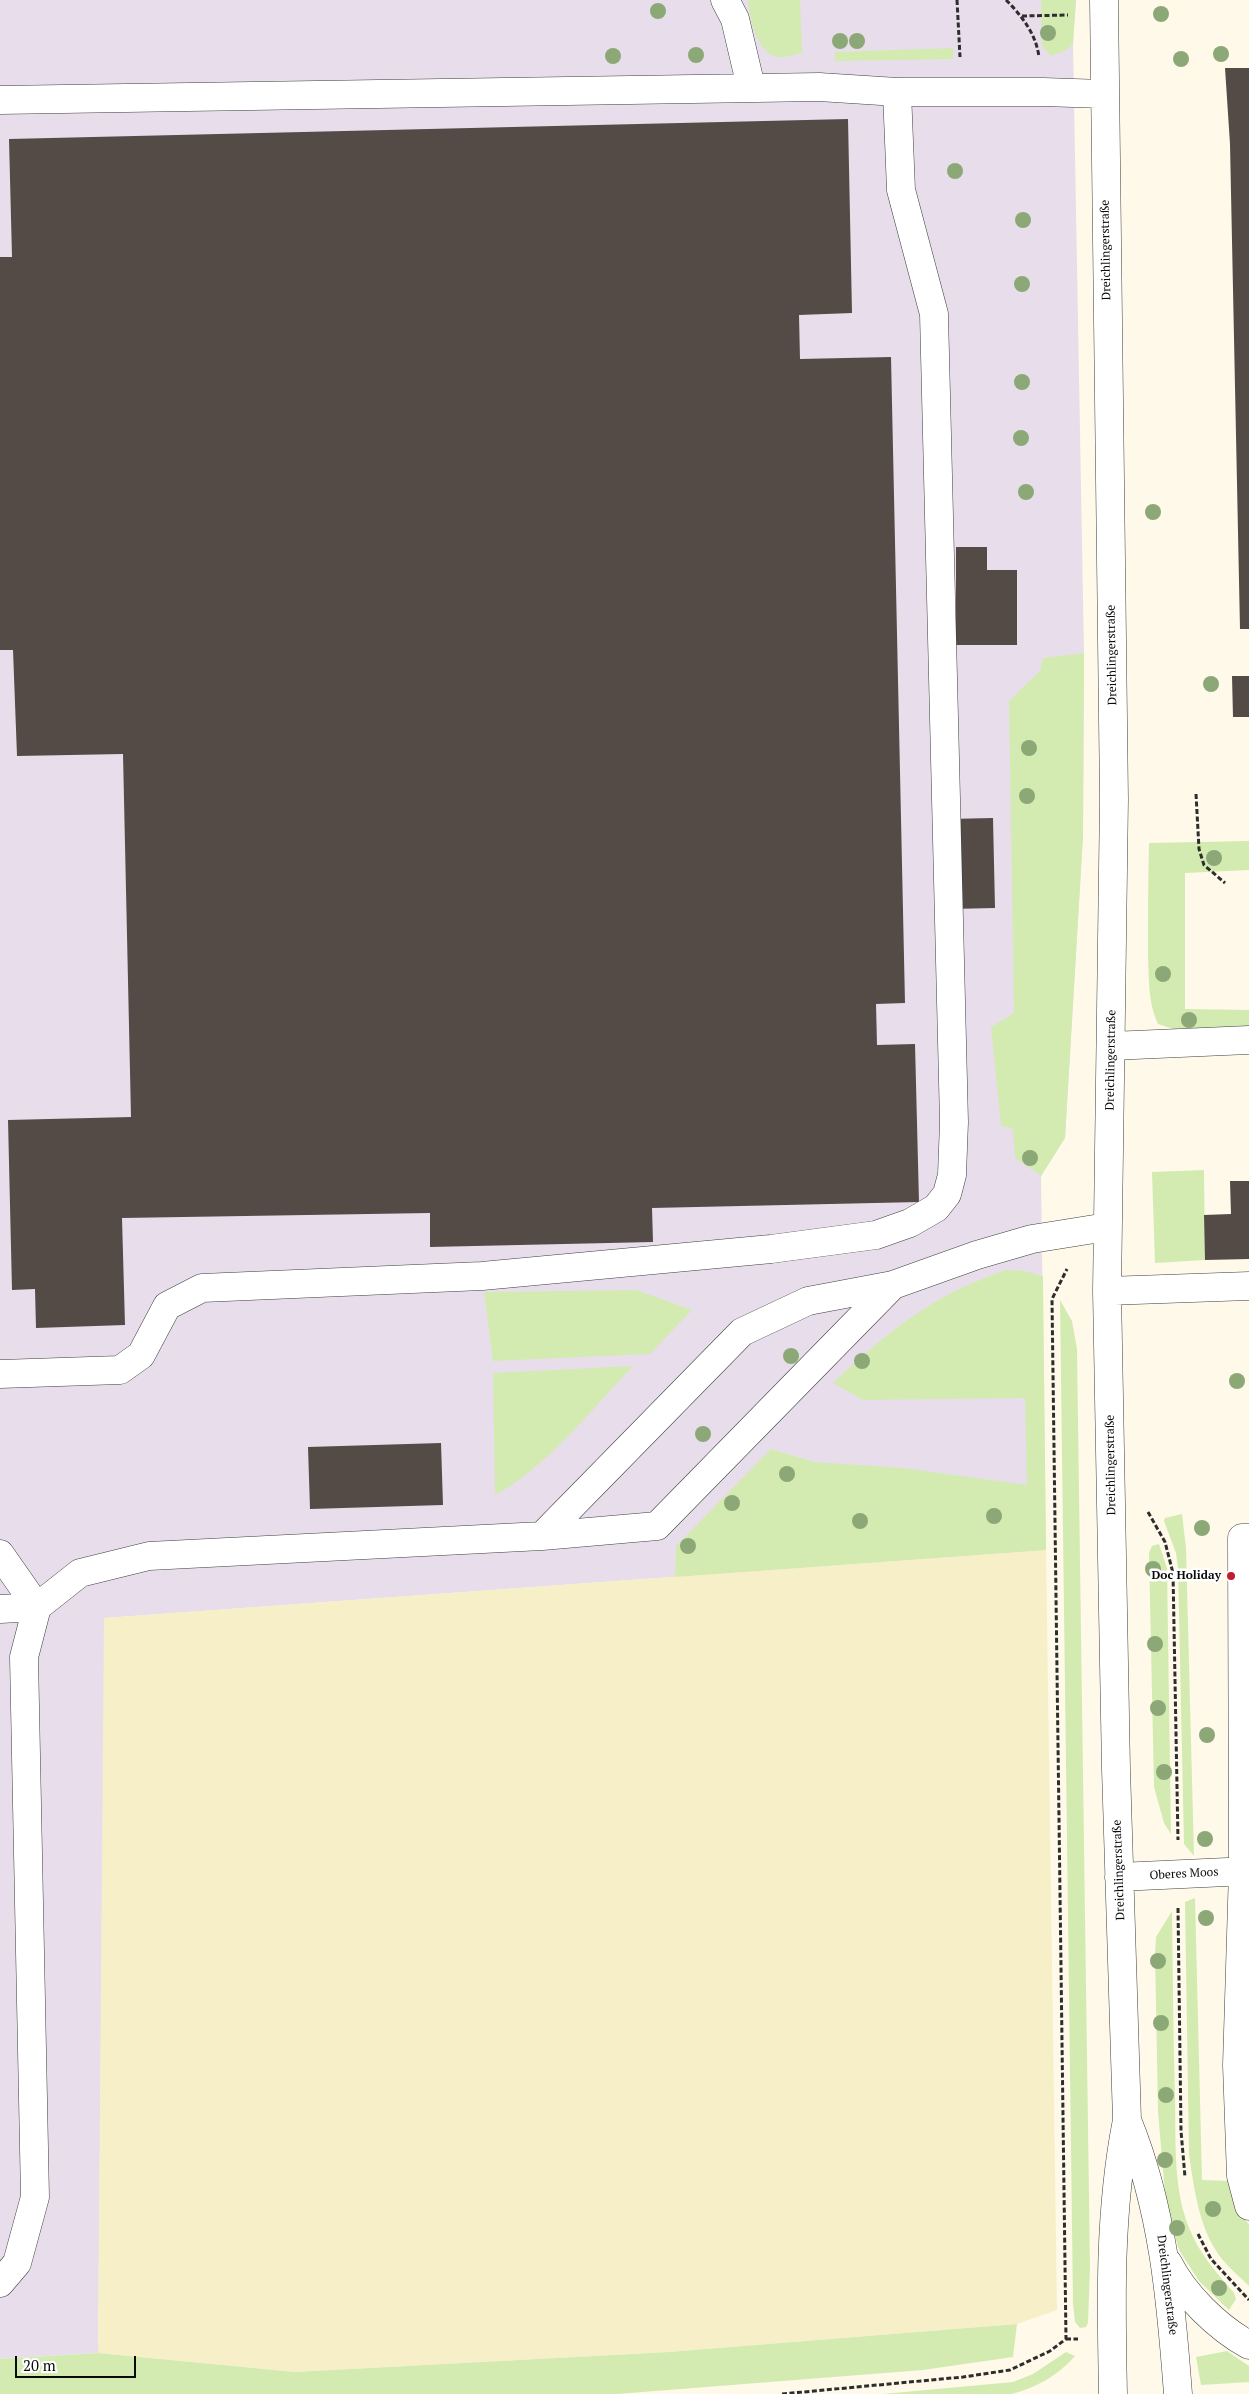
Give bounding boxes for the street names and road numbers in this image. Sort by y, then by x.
street label: Dreichlingerstraße [1098,200,1114,300]
street label: Dreichlingerstraße [1104,605,1120,705]
street label: Dreichlingerstraße [1103,1010,1119,1110]
street label: Dreichlingerstraße [1103,1415,1119,1515]
street label: Dreichlingerstraße [1110,1819,1128,1921]
street label: Oberes Moos [1149,1865,1219,1883]
street label: Dreichlingerstraße [1154,2234,1180,2336]

